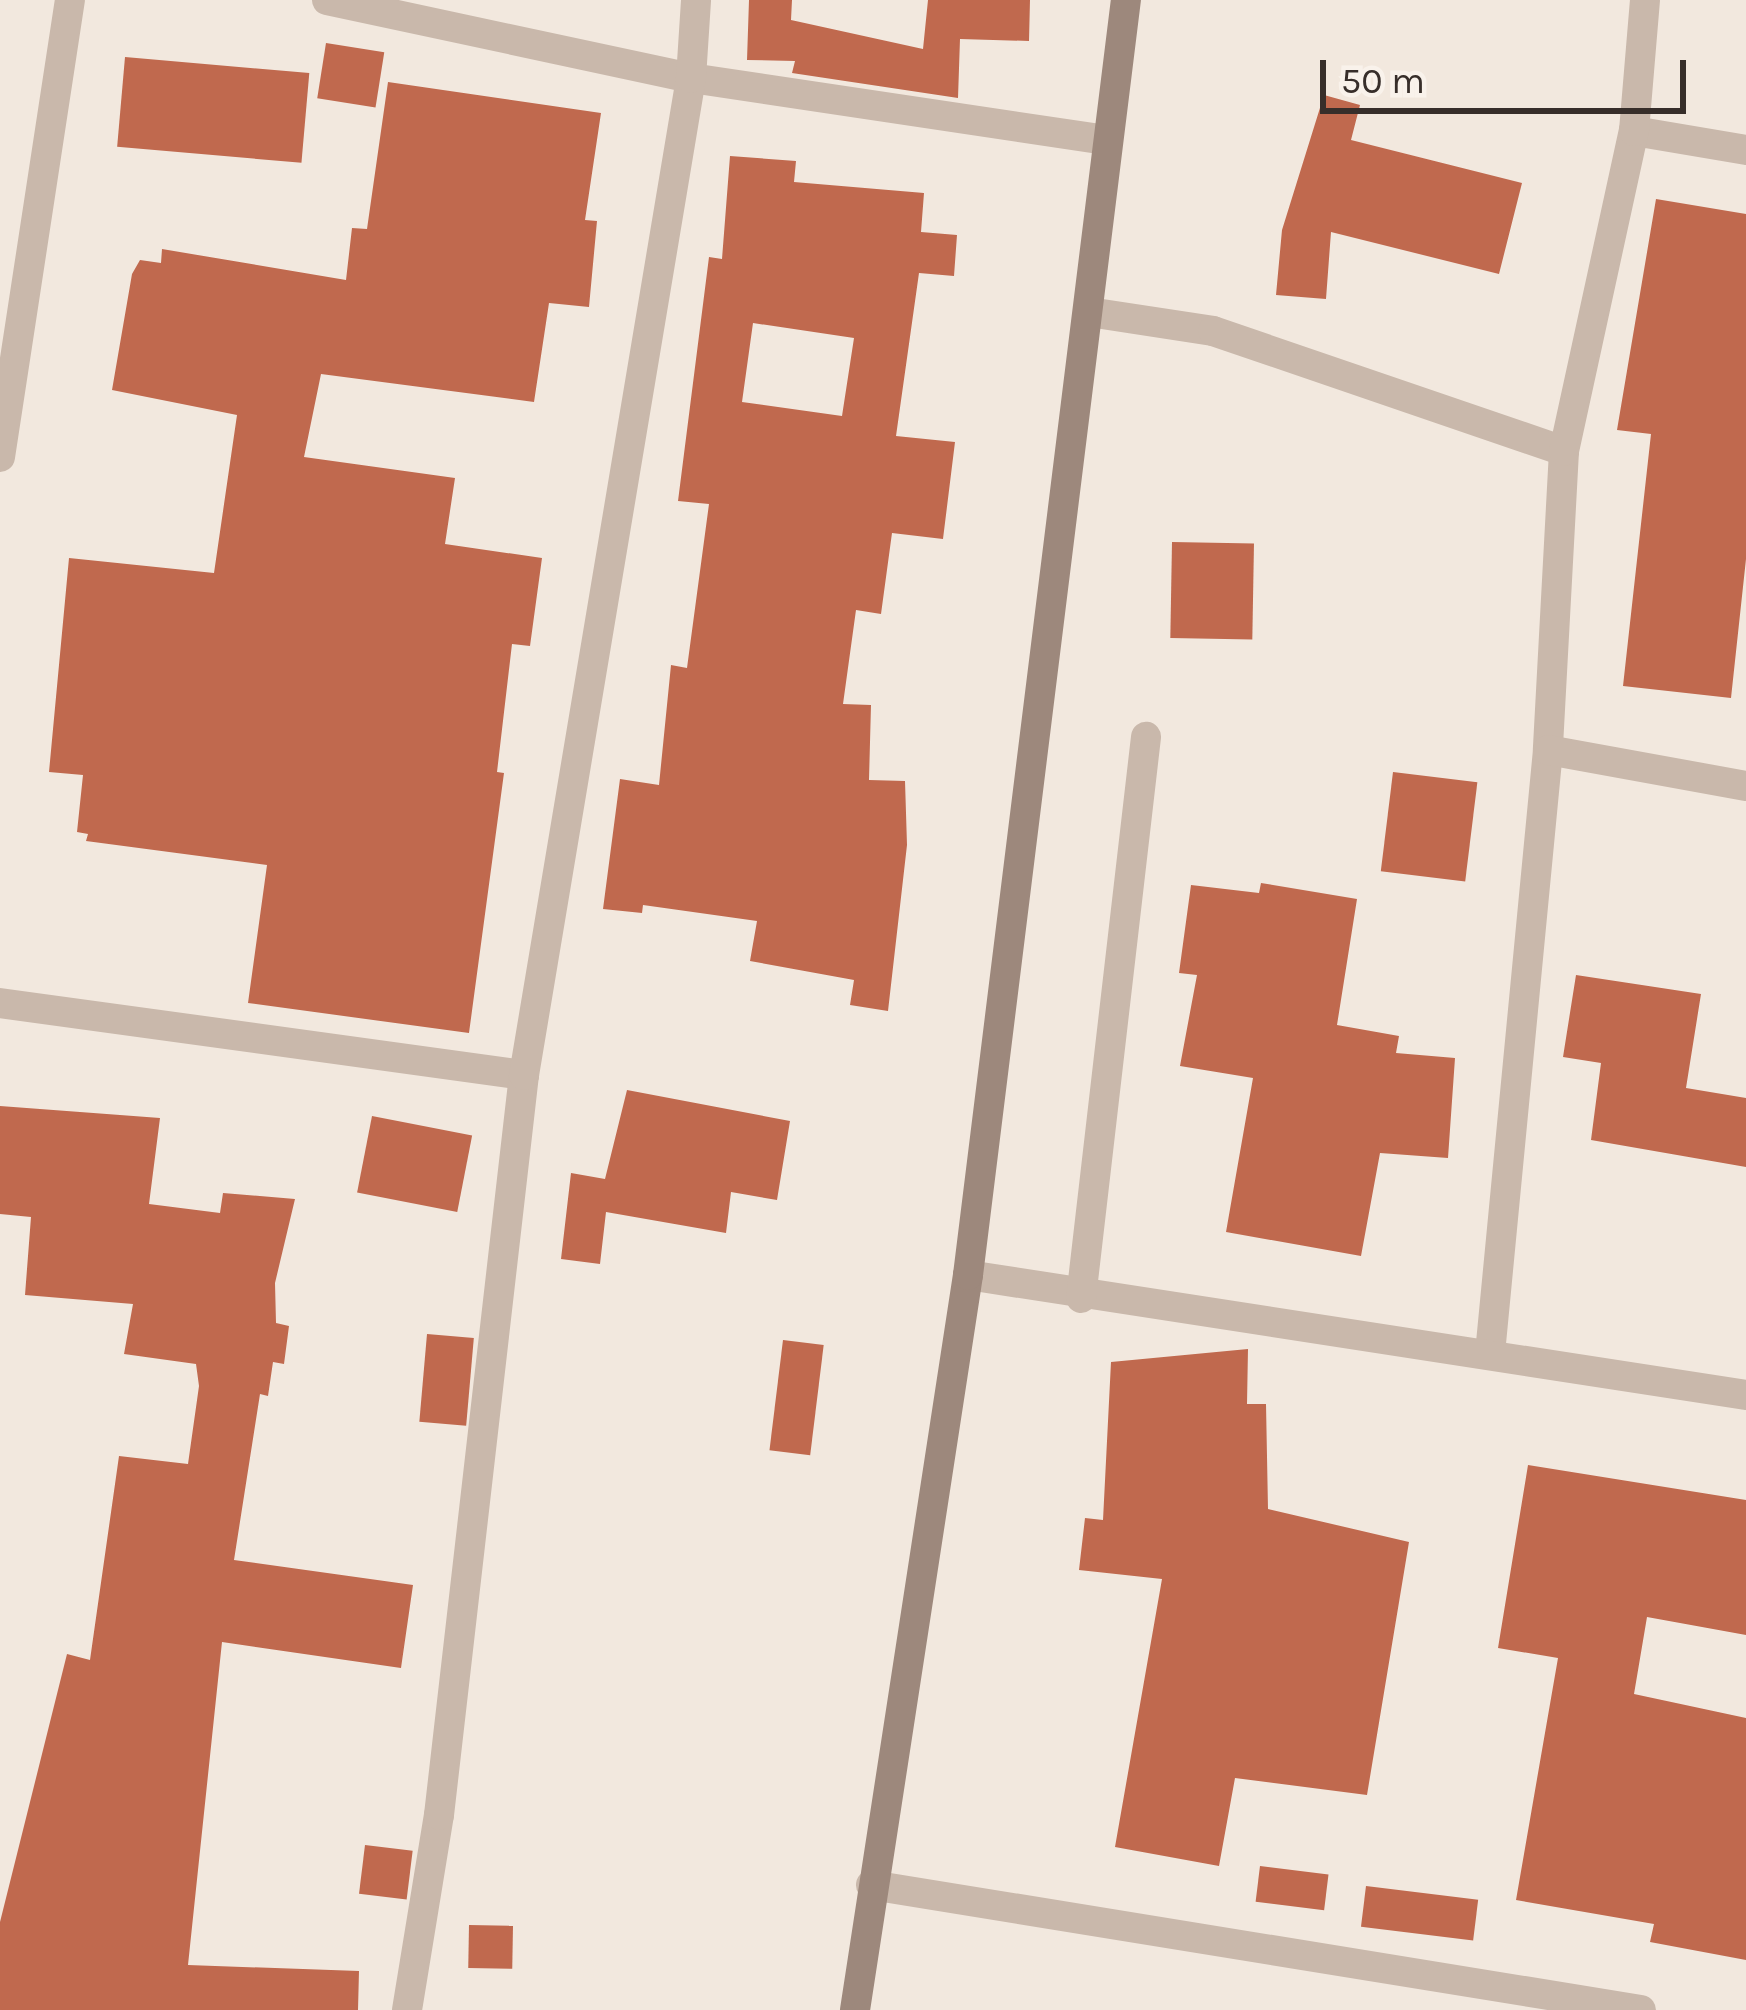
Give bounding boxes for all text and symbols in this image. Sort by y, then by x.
scale bar [1326,36,1692,110]
text: 50 m [1341,60,1425,102]

